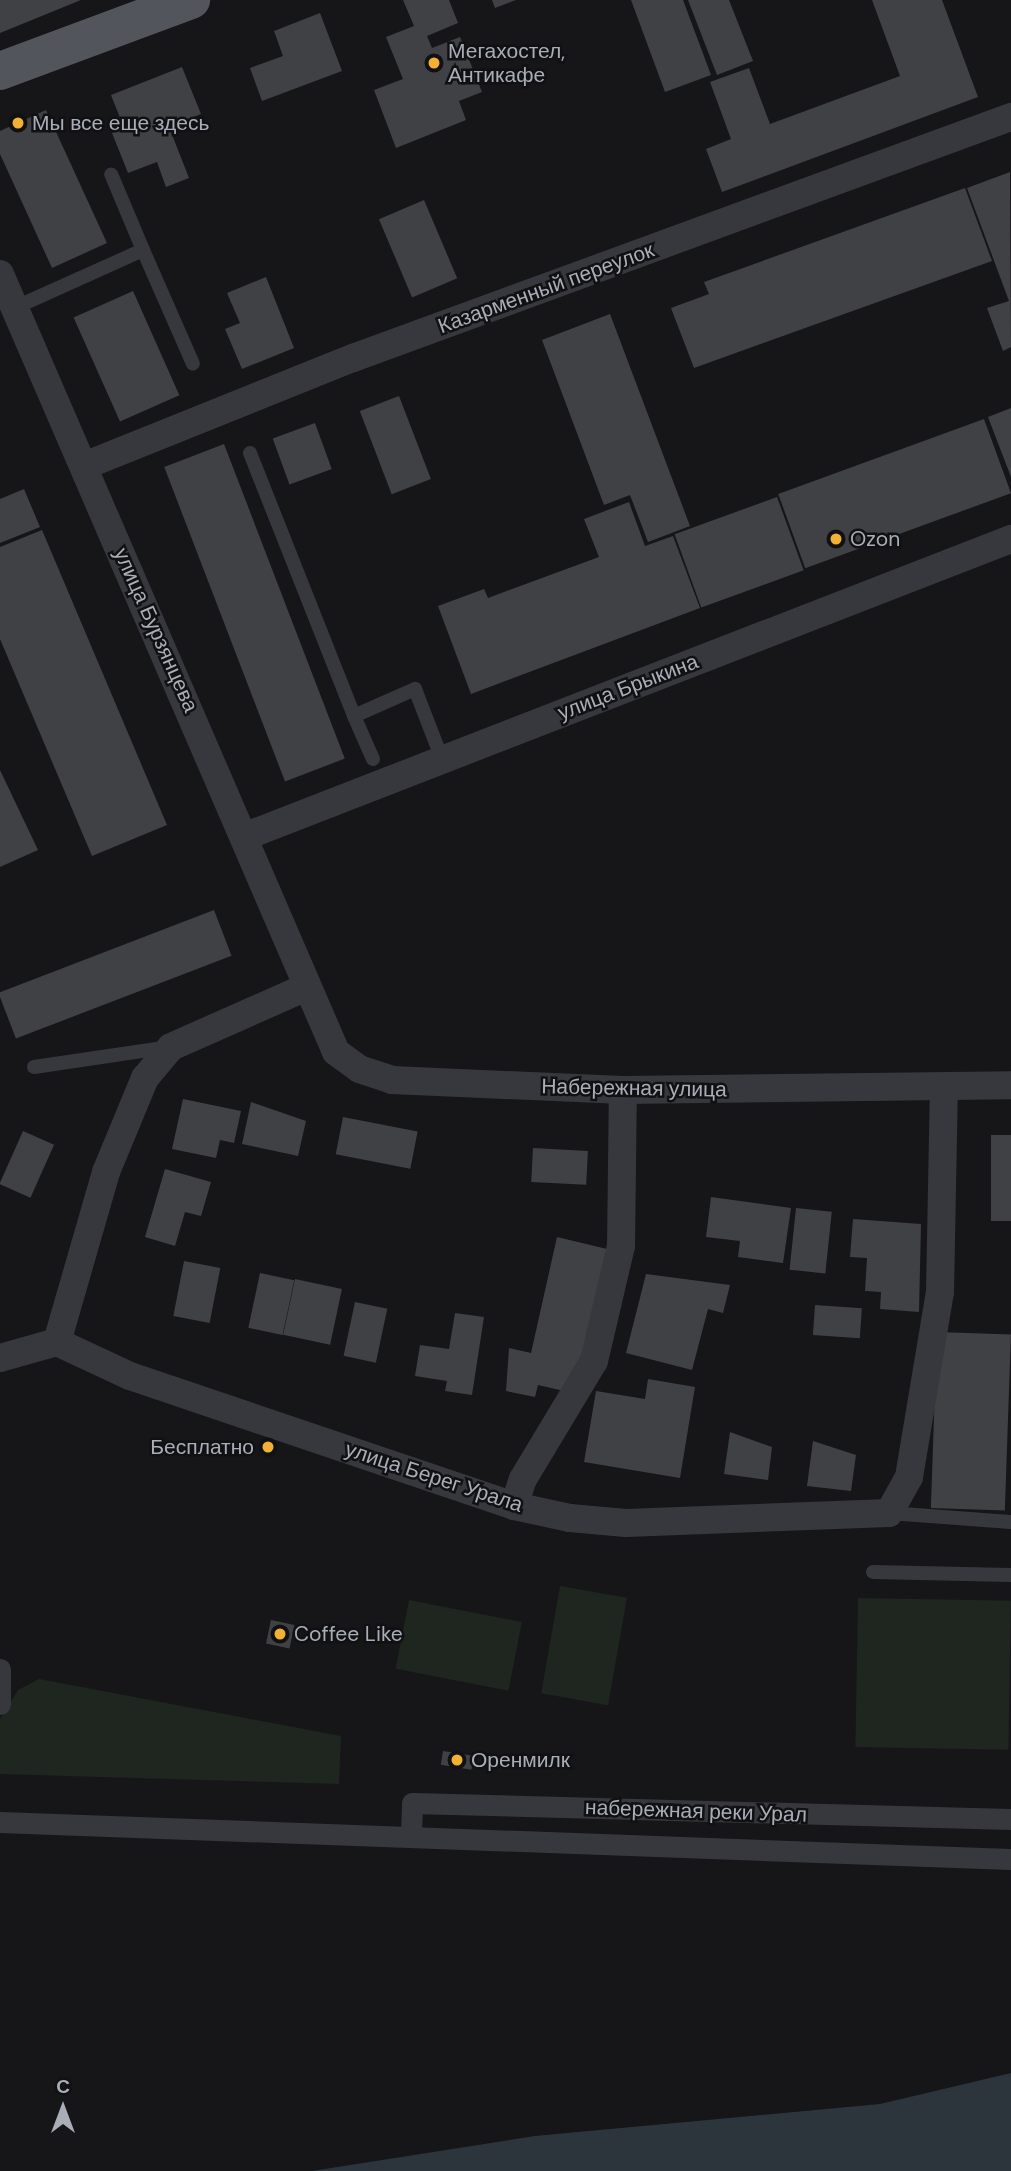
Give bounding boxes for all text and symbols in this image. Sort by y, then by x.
place label: Мегахостел, Антикафе [448,38,565,88]
marker: Мегахостел, Антикафе [426,55,442,71]
place label: Мы все еще здесь [32,110,209,136]
marker: Мы все еще здесь [10,115,26,131]
street label: Казарменный переулок [435,237,657,339]
place label: Ozon [850,526,900,552]
marker: Ozon [828,531,844,547]
street label: улица Бурзянцева [108,544,204,716]
street label: улица Брыкина [554,649,702,725]
street label: Набережная улица [541,1074,727,1102]
place label: Бесплатно [150,1434,254,1460]
street label: улица Берег Урала [342,1436,526,1518]
marker: Бесплатно [260,1439,276,1455]
place label: Coffee Like [294,1621,403,1647]
marker: Coffee Like [272,1626,288,1642]
place label: Оренмилк [471,1747,570,1773]
marker: Оренмилк [449,1752,465,1768]
street label: набережная реки Урал [585,1795,807,1827]
north arrow [28,2073,98,2143]
text: С [56,2074,70,2099]

